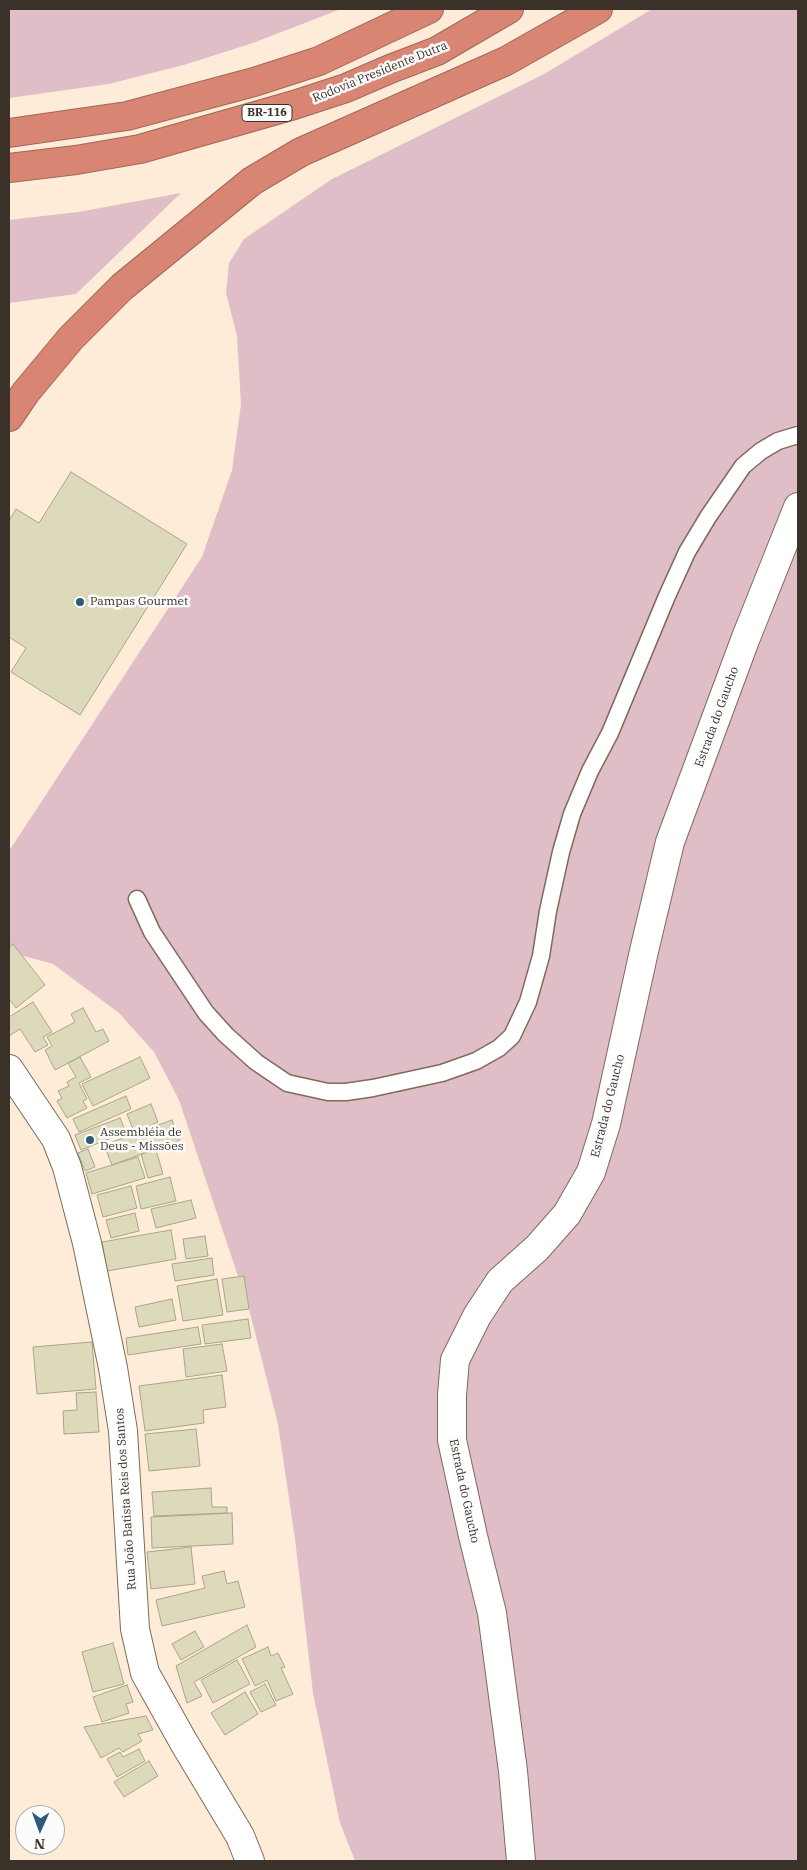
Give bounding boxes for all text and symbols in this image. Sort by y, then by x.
street label: Rodovia Presidente Dutra [311,38,449,106]
road number: BR-116 [242,105,292,122]
place label: Pampas Gourmet [90,595,188,609]
marker: Pampas Gourmet [74,596,86,608]
street label: Estrada do Gaucho [692,665,742,769]
street label: Estrada do Gaucho [588,1053,628,1159]
place label: Assembléia de Deus - Missões [100,1126,184,1154]
marker: Assembléia de Deus - Missões [84,1134,96,1146]
street label: Rua João Batista Reis dos Santos [112,1407,140,1591]
street label: Estrada do Gaucho [446,1438,482,1544]
north arrow [15,1805,65,1855]
text: N [34,1835,45,1853]

